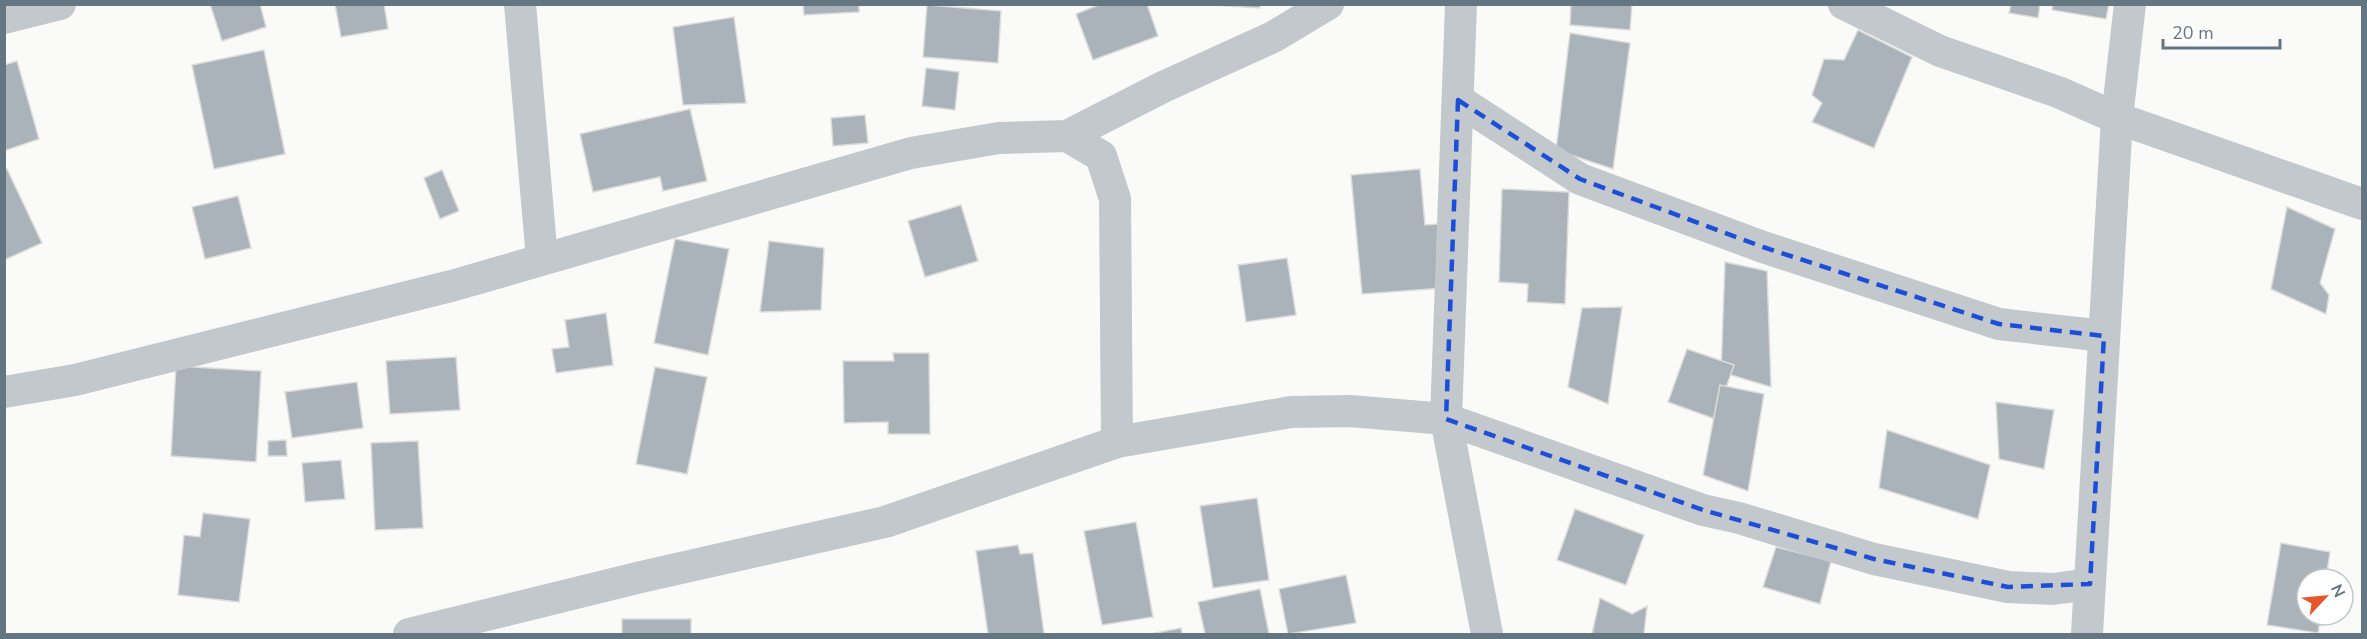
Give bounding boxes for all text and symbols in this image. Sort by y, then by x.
scale bar [2163,12,2280,50]
text: 20 m [2172,21,2214,45]
north arrow [2295,567,2355,627]
text: N [2325,581,2350,601]

